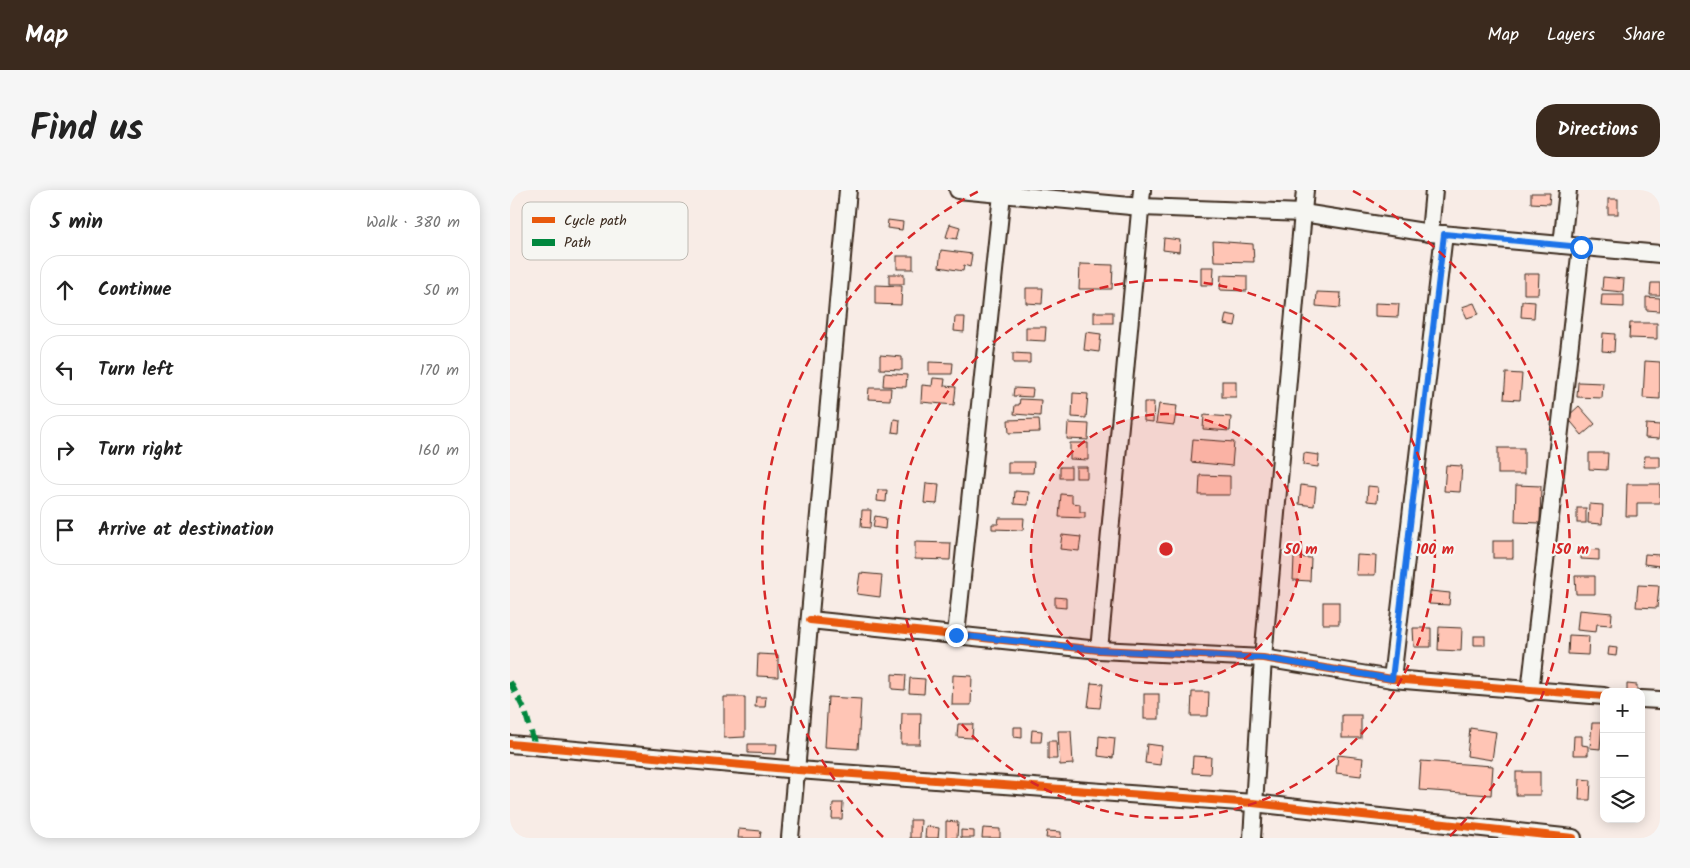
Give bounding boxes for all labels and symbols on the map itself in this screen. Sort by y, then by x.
legend [522,202,688,260]
text: Cycle path [564,210,627,232]
text: Path [564,232,591,254]
route start [1570,236,1593,259]
text: 50 m [1283,538,1318,562]
text: 100 m [1416,538,1454,562]
text: 150 m [1551,538,1589,562]
centre of rings [1157,540,1175,558]
route end [945,624,968,647]

